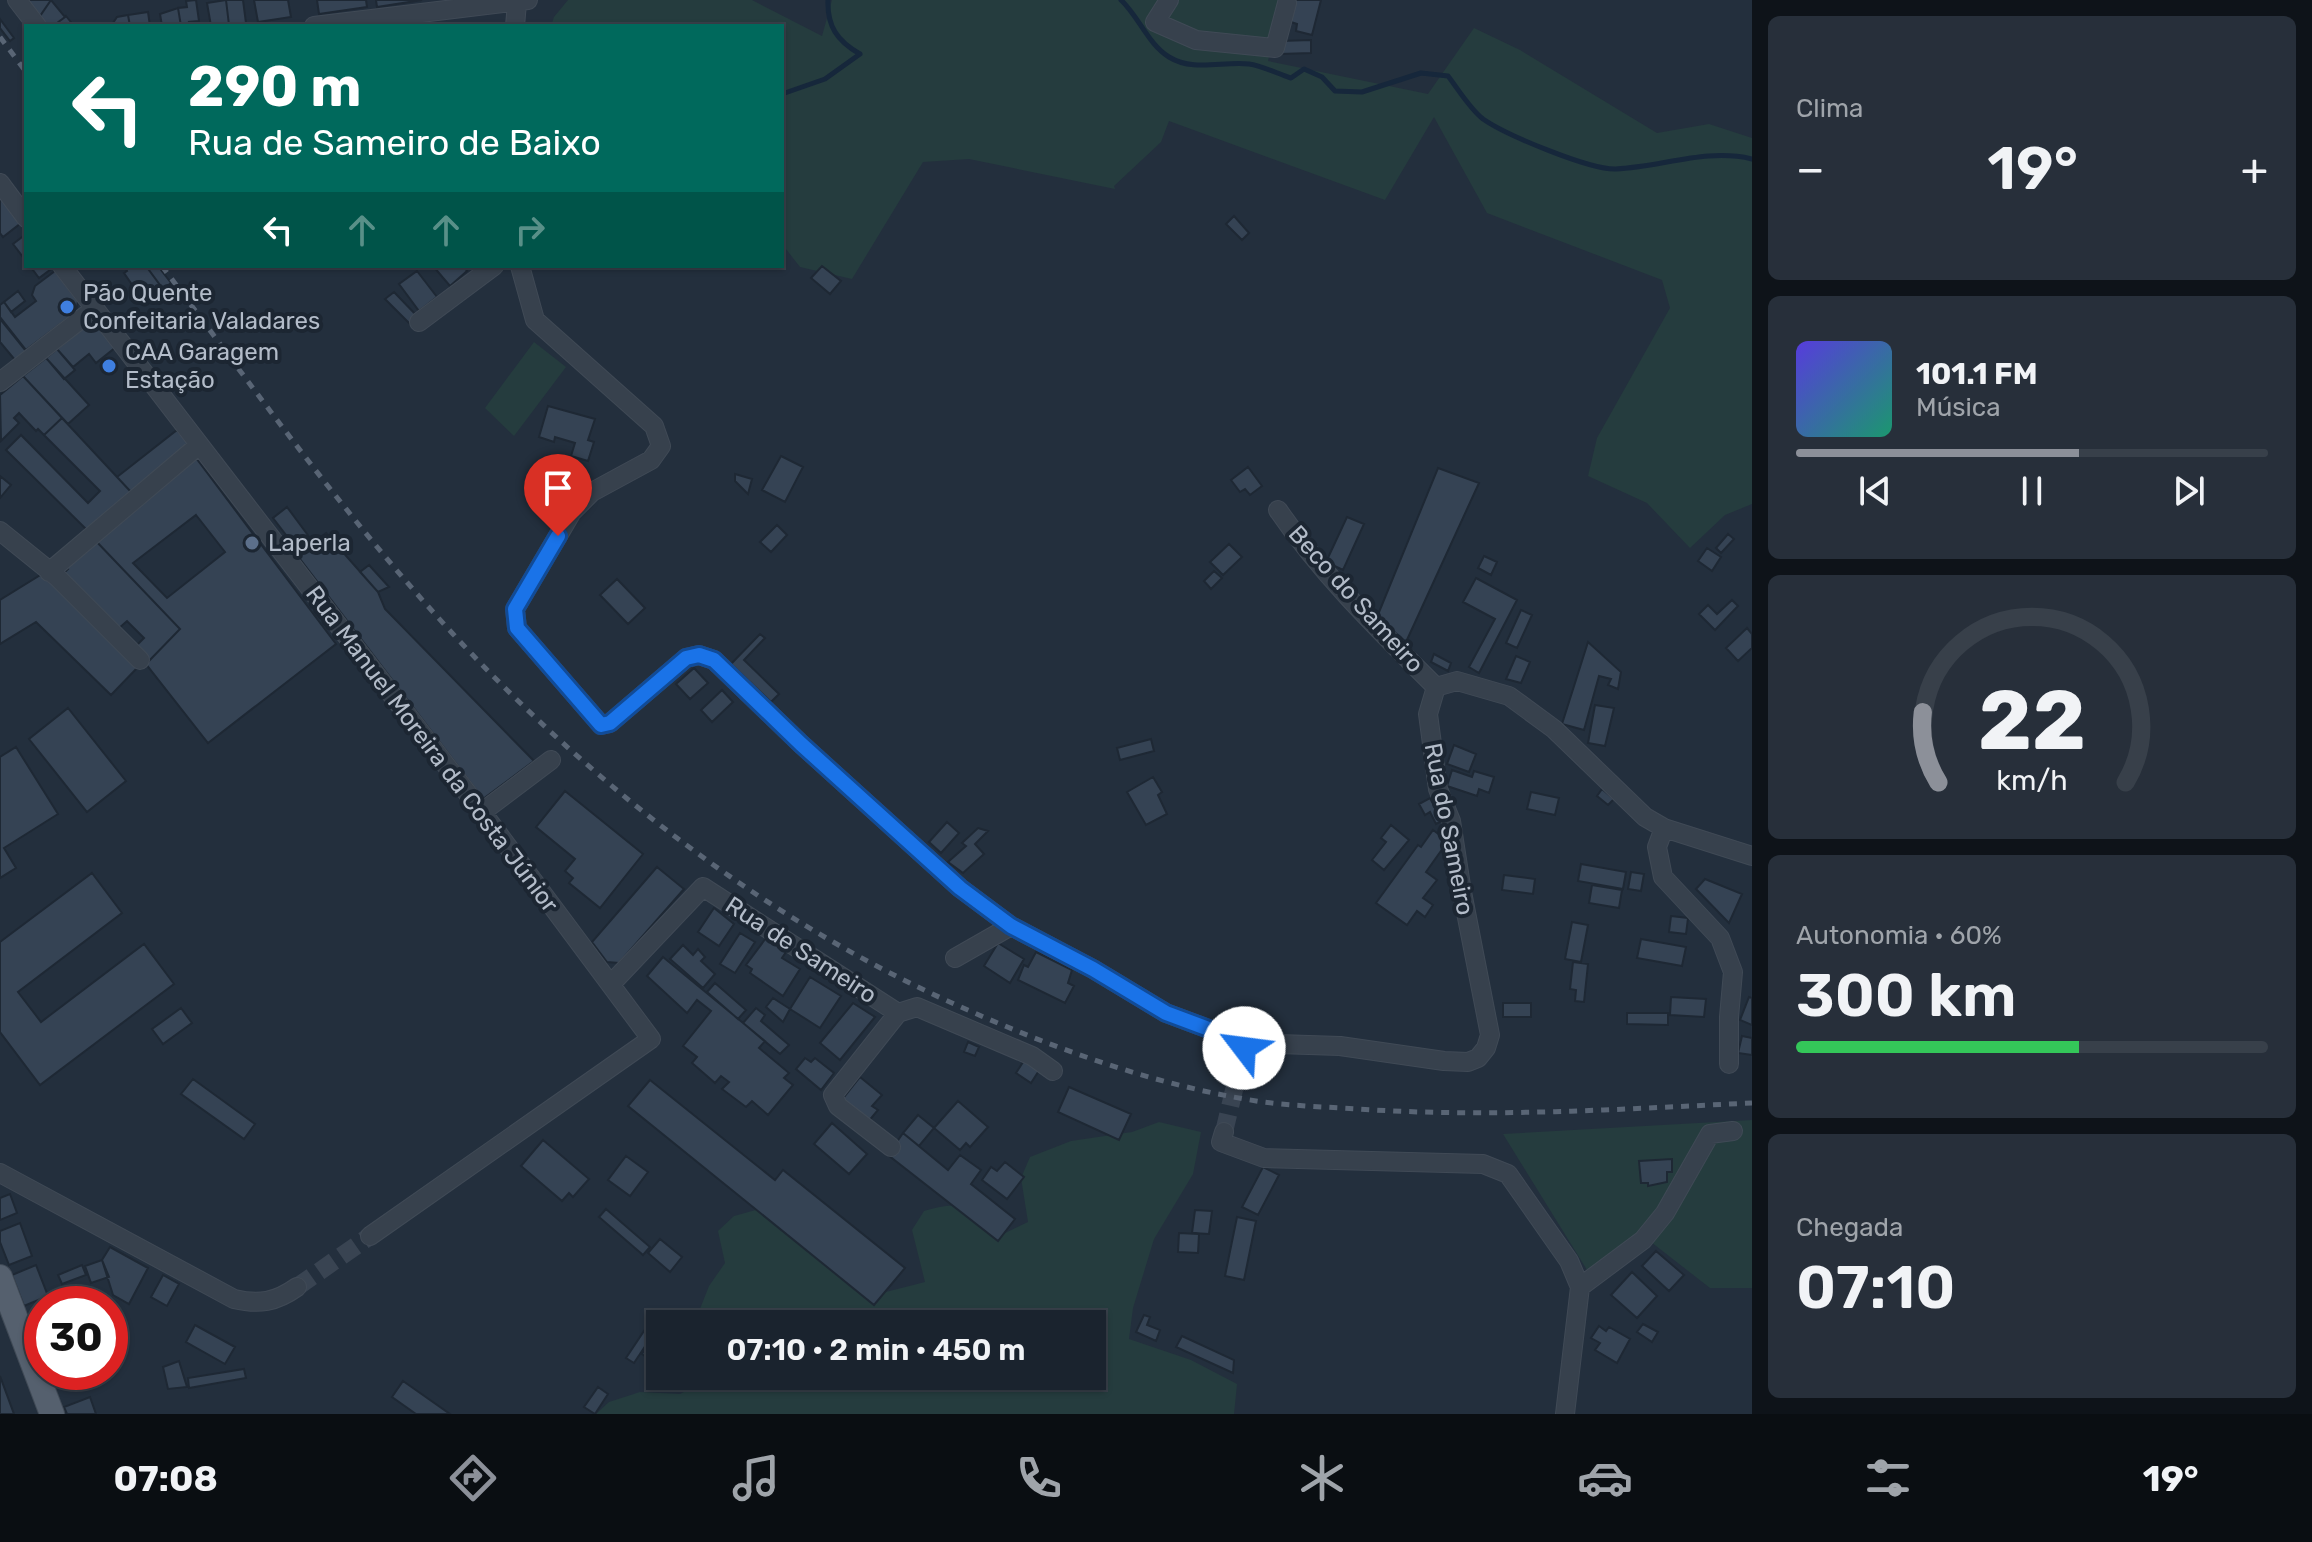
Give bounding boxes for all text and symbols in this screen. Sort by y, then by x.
text: 290 m [188,54,362,120]
icon: left [56,56,160,160]
text: Clima [1796,93,1863,124]
text: Rua de Sameiro de Baixo [188,121,601,164]
text: 19° [1987,133,2078,204]
text: − [1796,143,1825,195]
text: + [2241,143,2268,195]
icon: left [256,208,300,252]
icon: ahead [340,208,384,252]
icon: ahead [424,208,468,252]
icon: right [508,208,552,252]
place label: Pão Quente Confeitaria Valadares [83,279,320,335]
marker: Pão Quente Confeitaria Valadares [58,298,76,316]
place label: CAA Garagem Estação [125,338,279,394]
text: 101.1 FM [1916,356,2037,392]
marker: CAA Garagem Estação [100,357,118,375]
text: Música [1916,392,2001,423]
pin [524,454,592,536]
icon: arrive [536,466,580,510]
icon: previous [1853,469,1897,513]
icon: pause [2010,469,2054,513]
icon: next [2167,469,2211,513]
street label: Beco do Sameiro [1283,520,1429,678]
place label: Laperla [268,529,351,557]
marker: Laperla [243,534,261,552]
street label: Rua Manuel Moreira da Costa Júnior [300,580,564,918]
text: 22 [1978,671,2086,770]
street label: Rua do Sameiro [1419,741,1479,917]
text: km/h [1996,763,2068,797]
street label: Rua de Sameiro [720,891,882,1009]
text: Autonomia · 60% [1796,920,2002,951]
text: 300 km [1796,960,2017,1031]
position arrow [1202,1006,1286,1090]
text: Chegada [1796,1212,1903,1243]
text: 07:10 [1796,1252,1955,1323]
speed limit sign: 30 [24,1286,128,1390]
text: 07:10 · 2 min · 450 m [726,1332,1026,1368]
icon: directions [445,1450,501,1506]
icon: music [728,1450,784,1506]
icon: phone [1011,1450,1067,1506]
icon: climate [1294,1450,1350,1506]
icon: car [1577,1450,1633,1506]
icon: filters [1860,1450,1916,1506]
text: 07:08 [113,1457,218,1500]
text: 19° [2143,1457,2199,1500]

